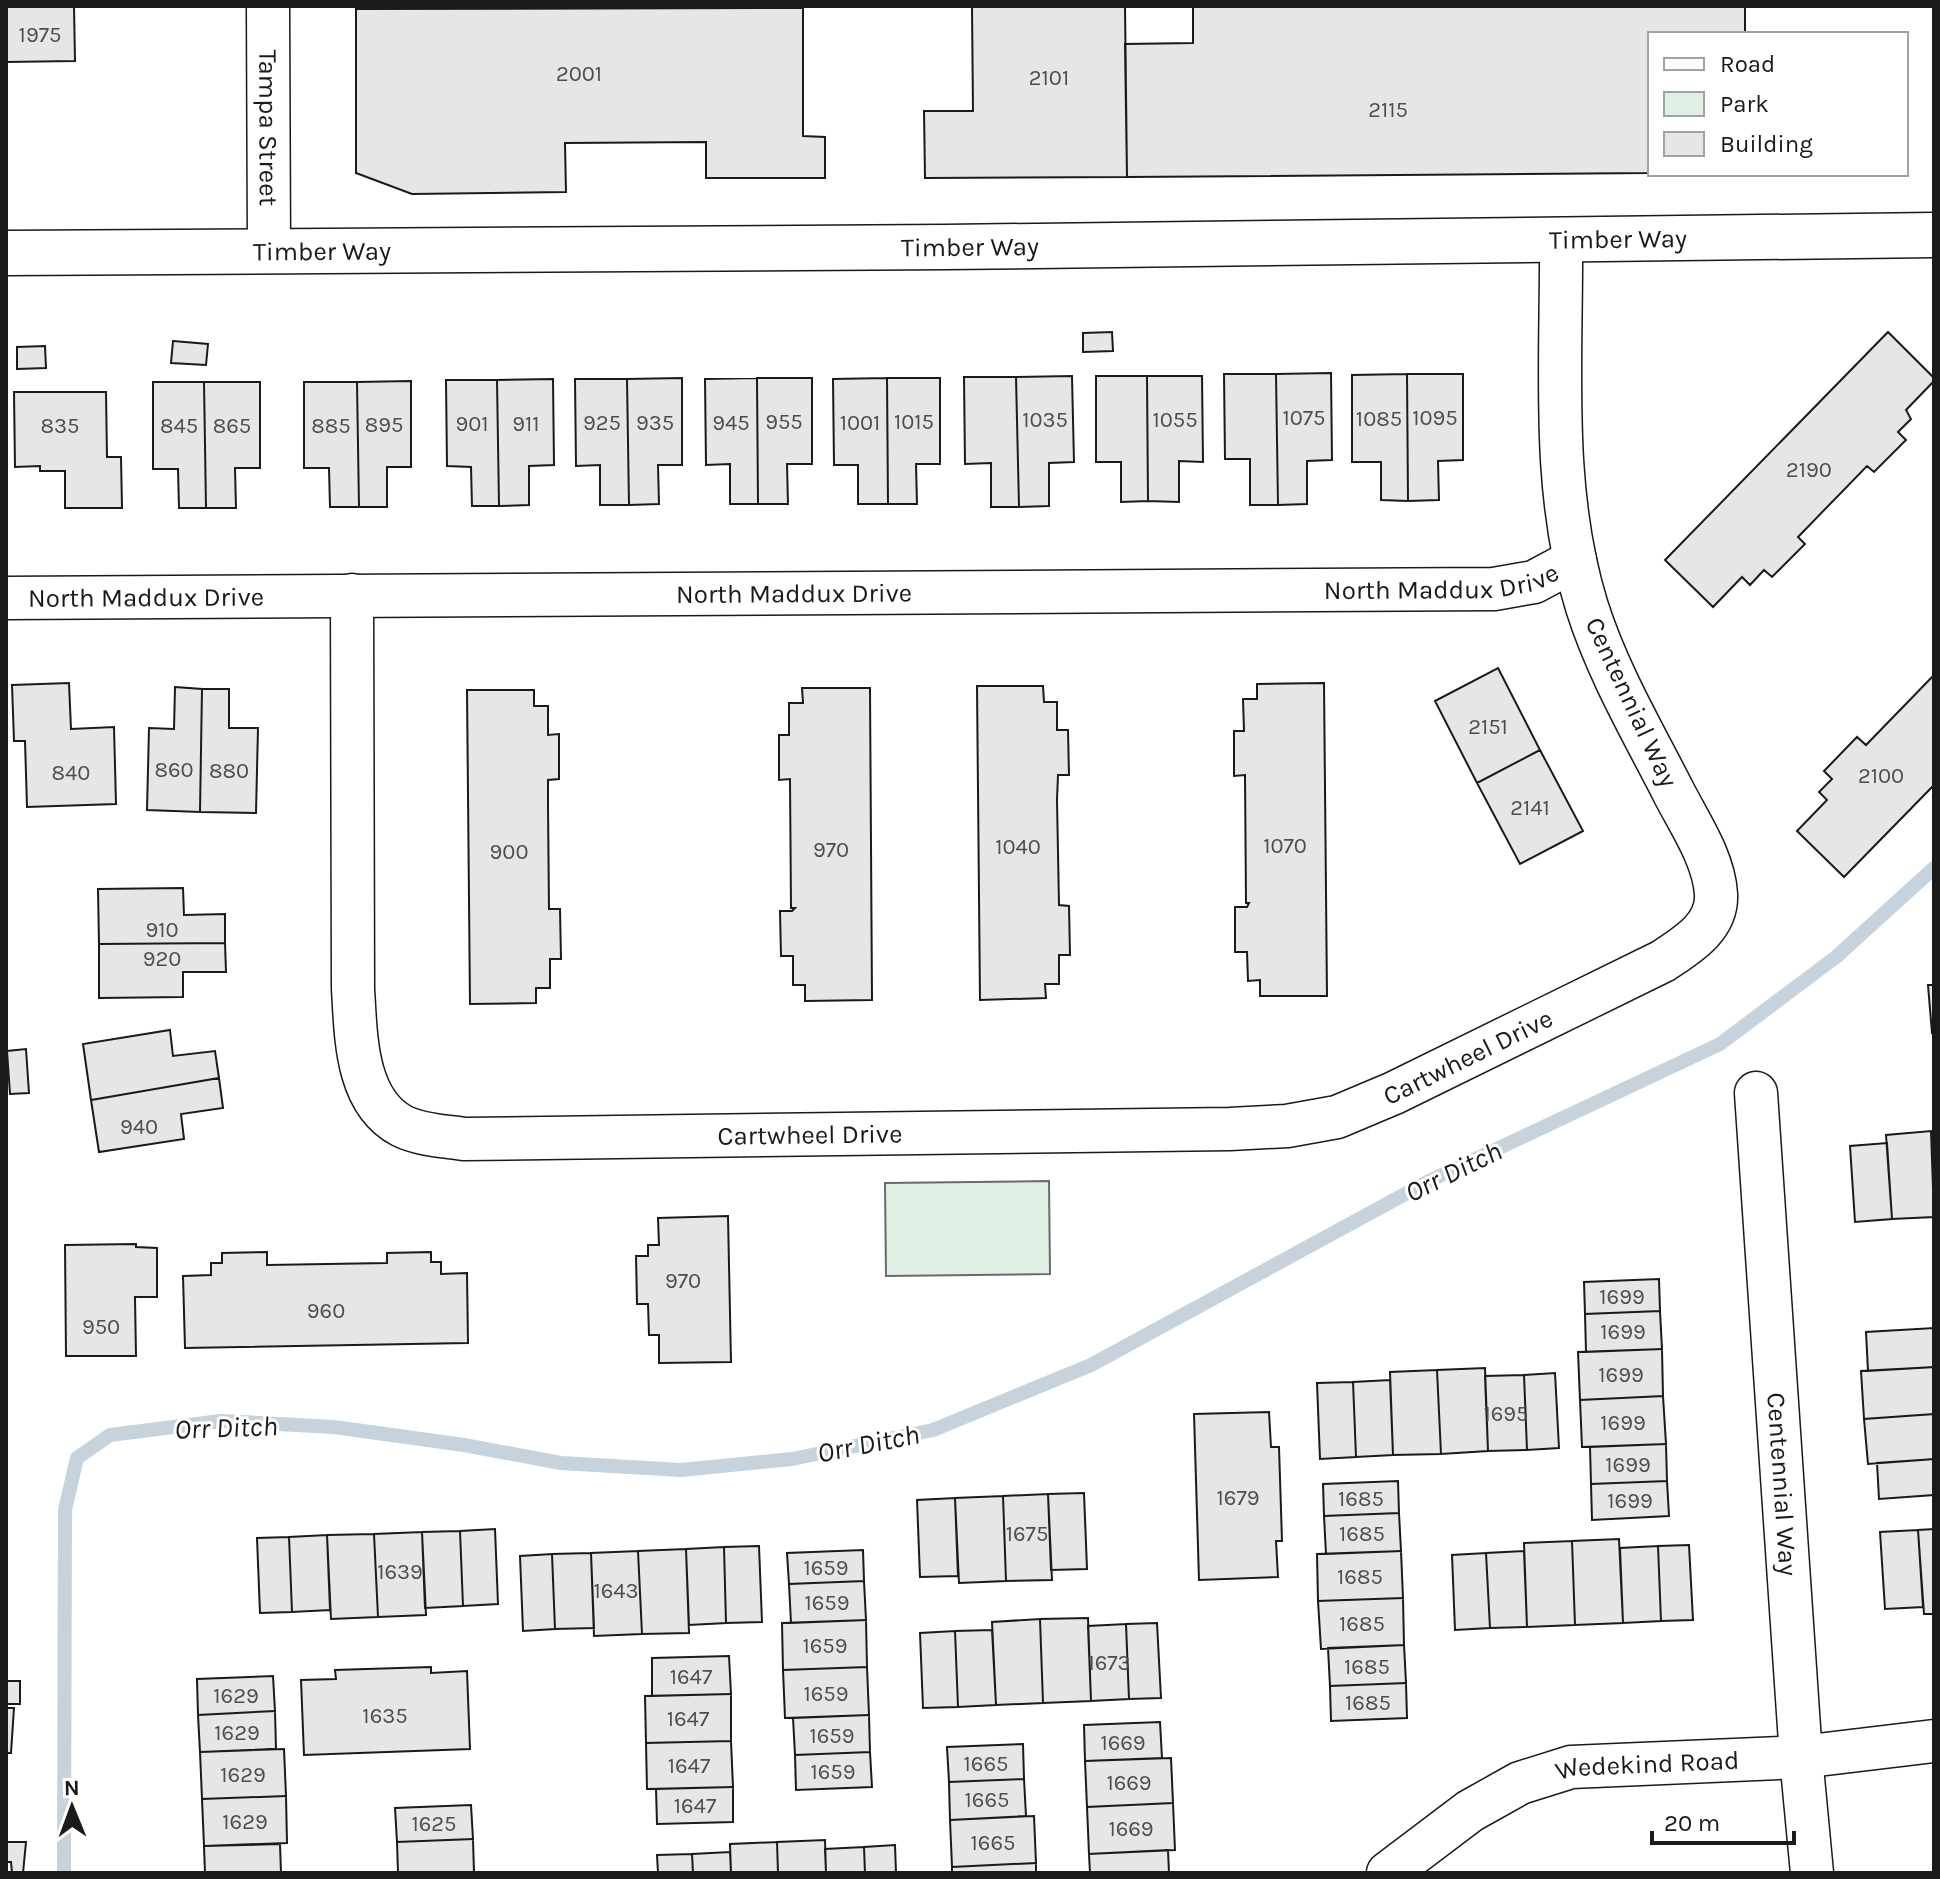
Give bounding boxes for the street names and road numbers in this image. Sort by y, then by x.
street label: Tampa Street [252,50,284,207]
street label: Timber Way [1549,223,1687,256]
street label: Timber Way [901,231,1039,263]
street label: Timber Way [253,236,391,267]
street label: North Maddux Drive [1324,557,1564,606]
street label: North Maddux Drive [676,578,912,610]
street label: North Maddux Drive [28,581,264,614]
street label: Centennial Way [1579,612,1684,792]
street label: Cartwheel Drive [1379,1003,1558,1112]
street label: Cartwheel Drive [717,1118,903,1152]
street label: Centennial Way [1760,1391,1804,1577]
street label: Wedekind Road [1552,1745,1740,1787]

